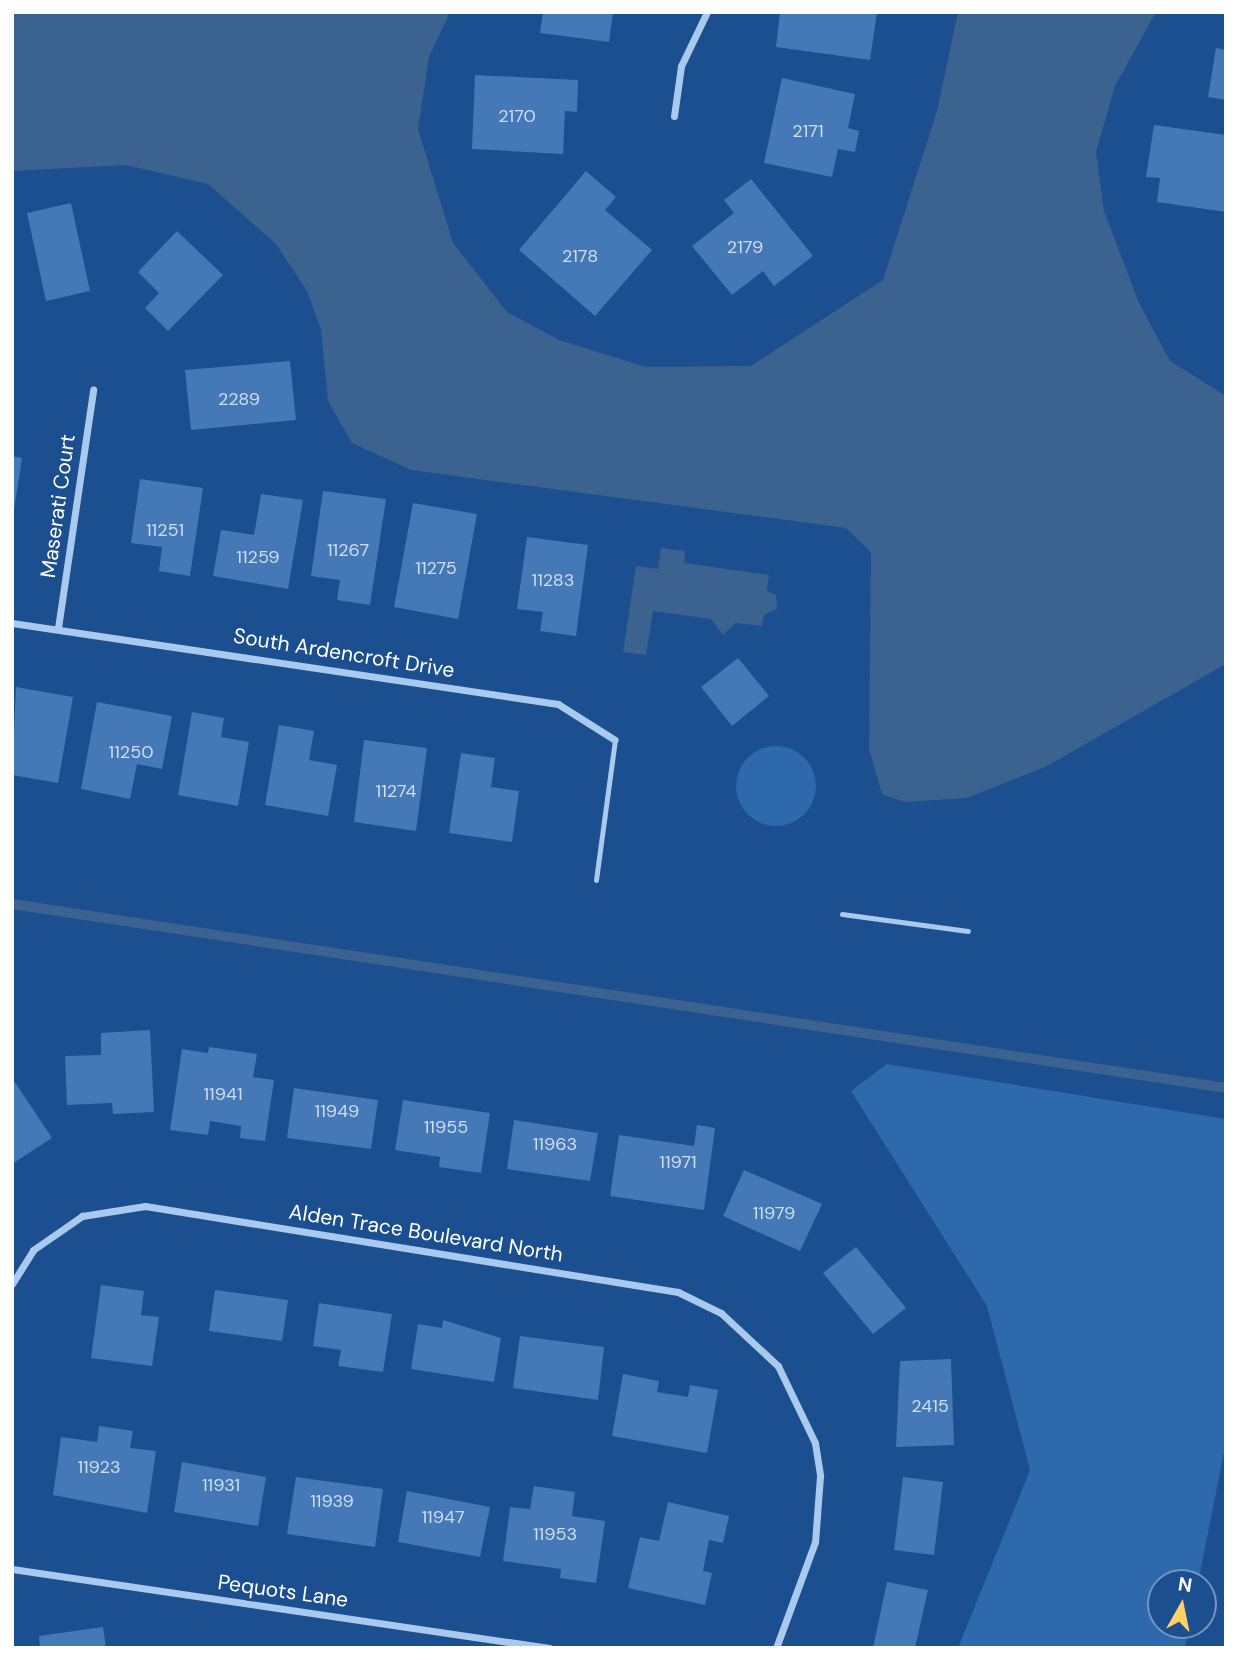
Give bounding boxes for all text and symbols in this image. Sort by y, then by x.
house number: 2170 [498,105,536,127]
house number: 2171 [792,120,824,142]
house number: 2179 [727,236,763,258]
house number: 2178 [562,245,598,267]
house number: 2289 [218,388,260,410]
street label: Maserati Court [35,433,81,579]
house number: 11251 [146,519,184,541]
house number: 11267 [327,539,369,561]
house number: 11259 [236,546,280,568]
house number: 11275 [415,557,457,579]
house number: 11283 [532,569,574,591]
street label: South Ardencroft Drive [232,623,456,683]
house number: 11250 [109,741,153,763]
house number: 11274 [376,780,416,802]
house number: 11941 [203,1083,243,1105]
house number: 11949 [315,1100,359,1122]
house number: 11955 [424,1116,468,1138]
house number: 11963 [533,1133,577,1155]
house number: 11971 [659,1151,697,1173]
street label: Alden Trace Boulevard North [287,1199,565,1267]
house number: 11979 [753,1202,795,1224]
house number: 2415 [911,1395,949,1417]
house number: 11923 [77,1456,121,1478]
house number: 11931 [202,1474,240,1496]
house number: 11939 [310,1490,354,1512]
house number: 11947 [421,1506,465,1528]
house number: 11953 [533,1523,577,1545]
street label: Pequots Lane [216,1569,350,1613]
north arrow [1147,1569,1217,1639]
text: N [1176,1571,1194,1598]

